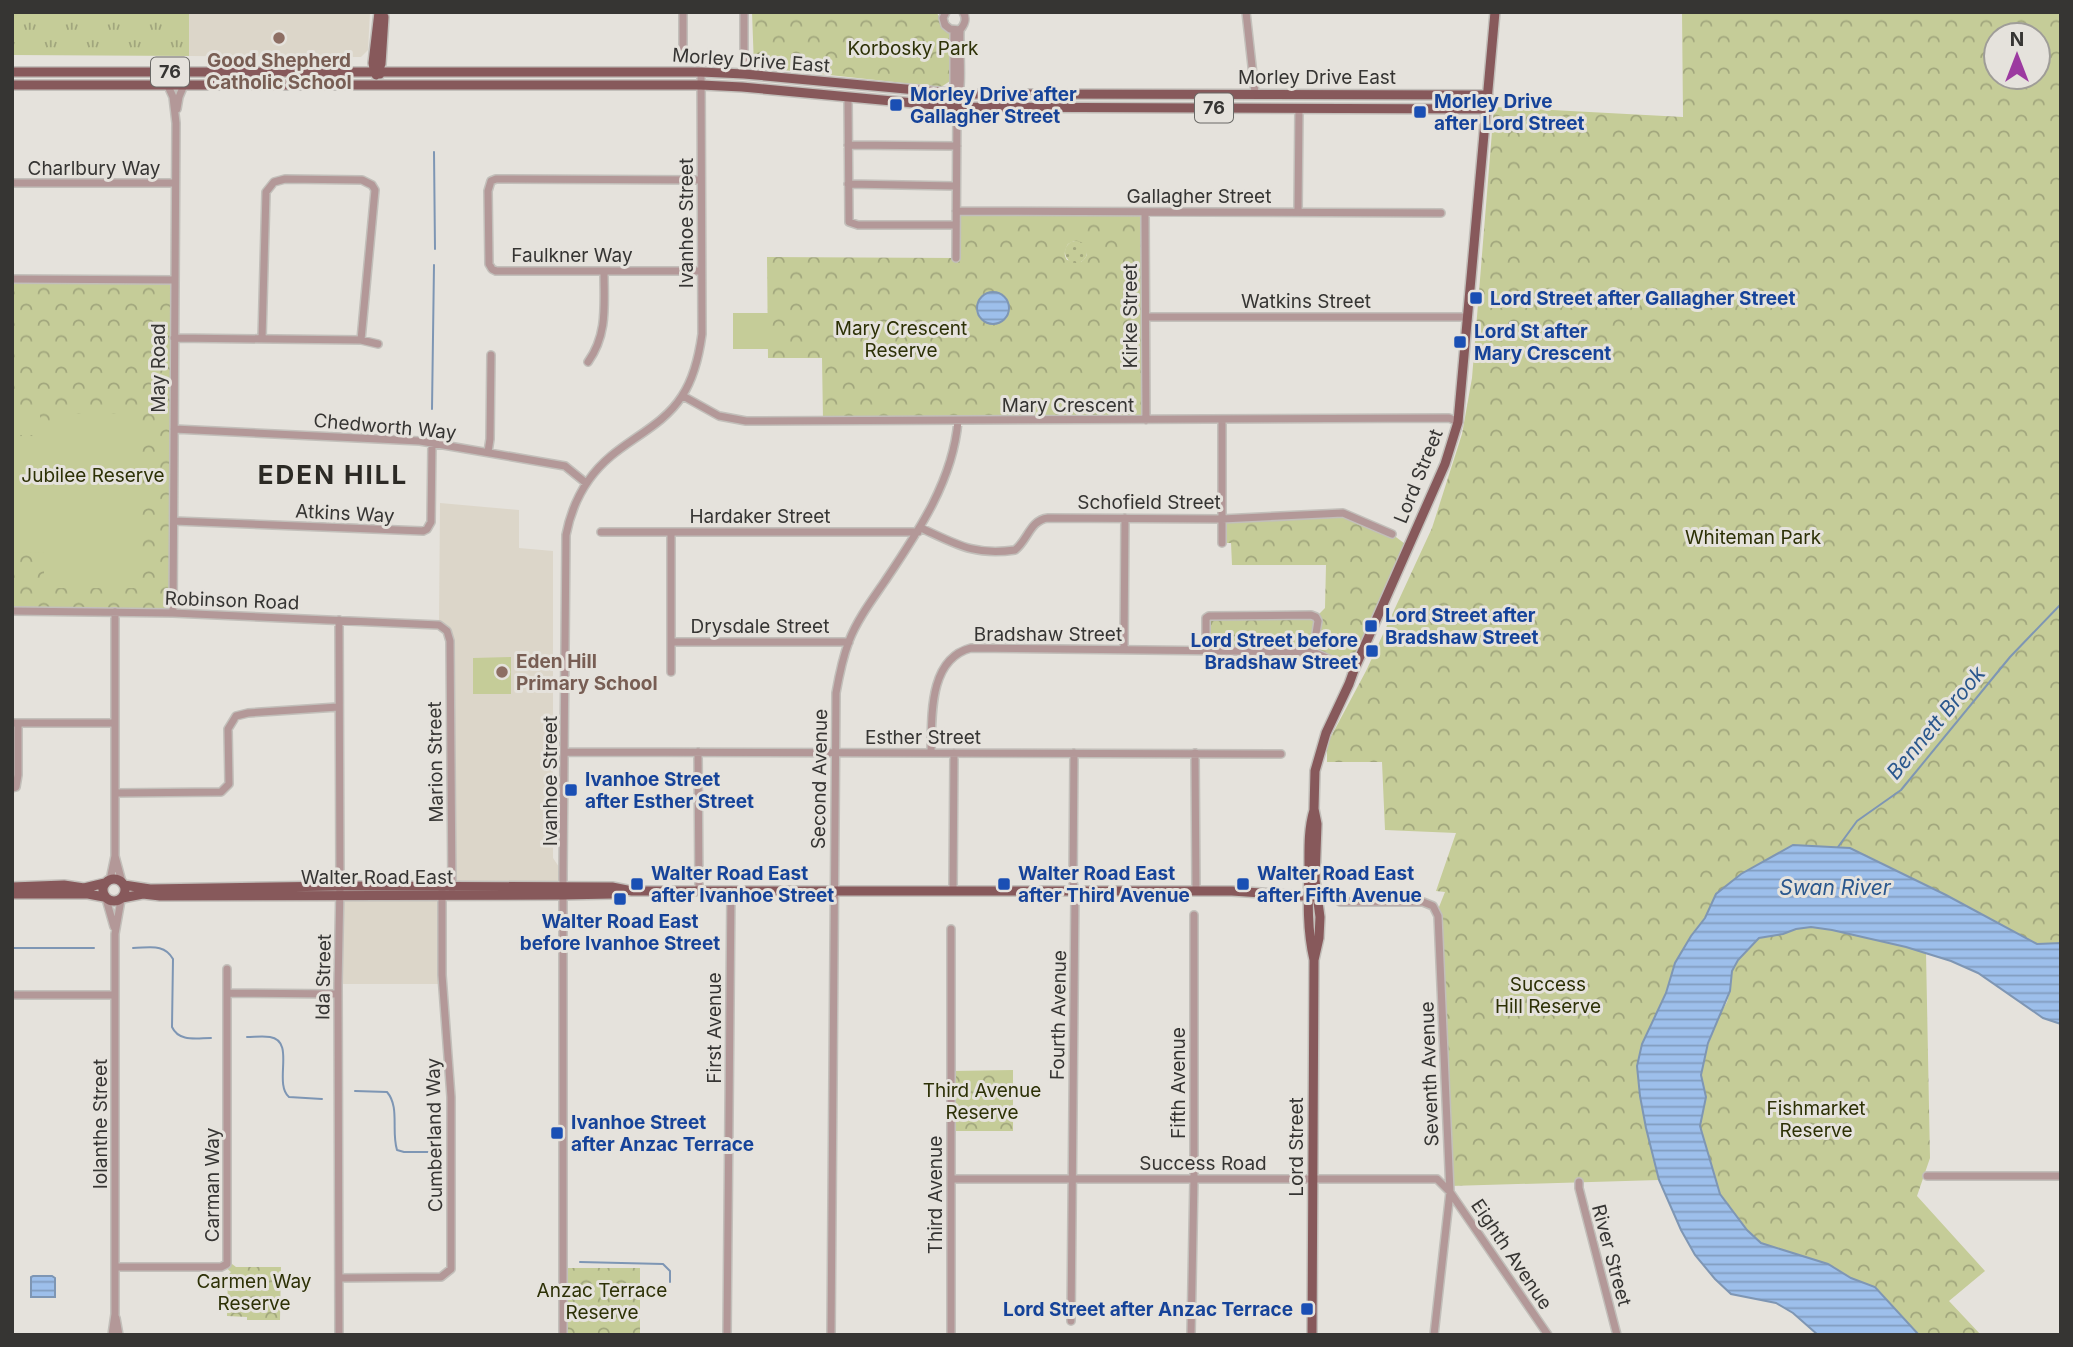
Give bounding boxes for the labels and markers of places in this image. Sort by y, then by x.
marker: Good Shepherd Catholic School [271,30,287,46]
place label: Good Shepherd Catholic School [206,49,352,94]
place label: Morley Drive after Gallagher Street [910,83,1077,128]
place label: Morley Drive after Lord Street [1434,90,1585,135]
marker: Morley Drive after Gallagher Street [888,97,904,113]
marker: Morley Drive after Lord Street [1412,104,1428,120]
place label: Lord Street after Gallagher Street [1490,287,1795,310]
marker: Lord Street after Gallagher Street [1468,290,1484,306]
place label: Lord St after Mary Crescent [1474,320,1611,365]
marker: Lord St after Mary Crescent [1452,334,1468,350]
place label: Lord Street after Bradshaw Street [1385,604,1539,649]
marker: Lord Street after Bradshaw Street [1363,618,1379,634]
place label: Lord Street before Bradshaw Street [1190,629,1358,674]
marker: Lord Street before Bradshaw Street [1364,643,1380,659]
place label: Eden Hill Primary School [516,650,658,695]
marker: Eden Hill Primary School [494,664,510,680]
place label: Ivanhoe Street after Esther Street [585,768,754,813]
marker: Ivanhoe Street after Esther Street [563,782,579,798]
place label: Walter Road East after Ivanhoe Street [651,862,834,907]
place label: Walter Road East after Third Avenue [1018,862,1190,907]
place label: Walter Road East after Fifth Avenue [1257,862,1422,907]
marker: Walter Road East after Ivanhoe Street [629,876,645,892]
marker: Walter Road East after Third Avenue [996,876,1012,892]
marker: Walter Road East after Fifth Avenue [1235,876,1251,892]
marker: Walter Road East before Ivanhoe Street [612,891,628,907]
place label: Walter Road East before Ivanhoe Street [520,910,720,955]
place label: Ivanhoe Street after Anzac Terrace [571,1111,754,1156]
marker: Ivanhoe Street after Anzac Terrace [549,1125,565,1141]
place label: Lord Street after Anzac Terrace [1003,1298,1293,1321]
marker: Lord Street after Anzac Terrace [1299,1301,1315,1317]

